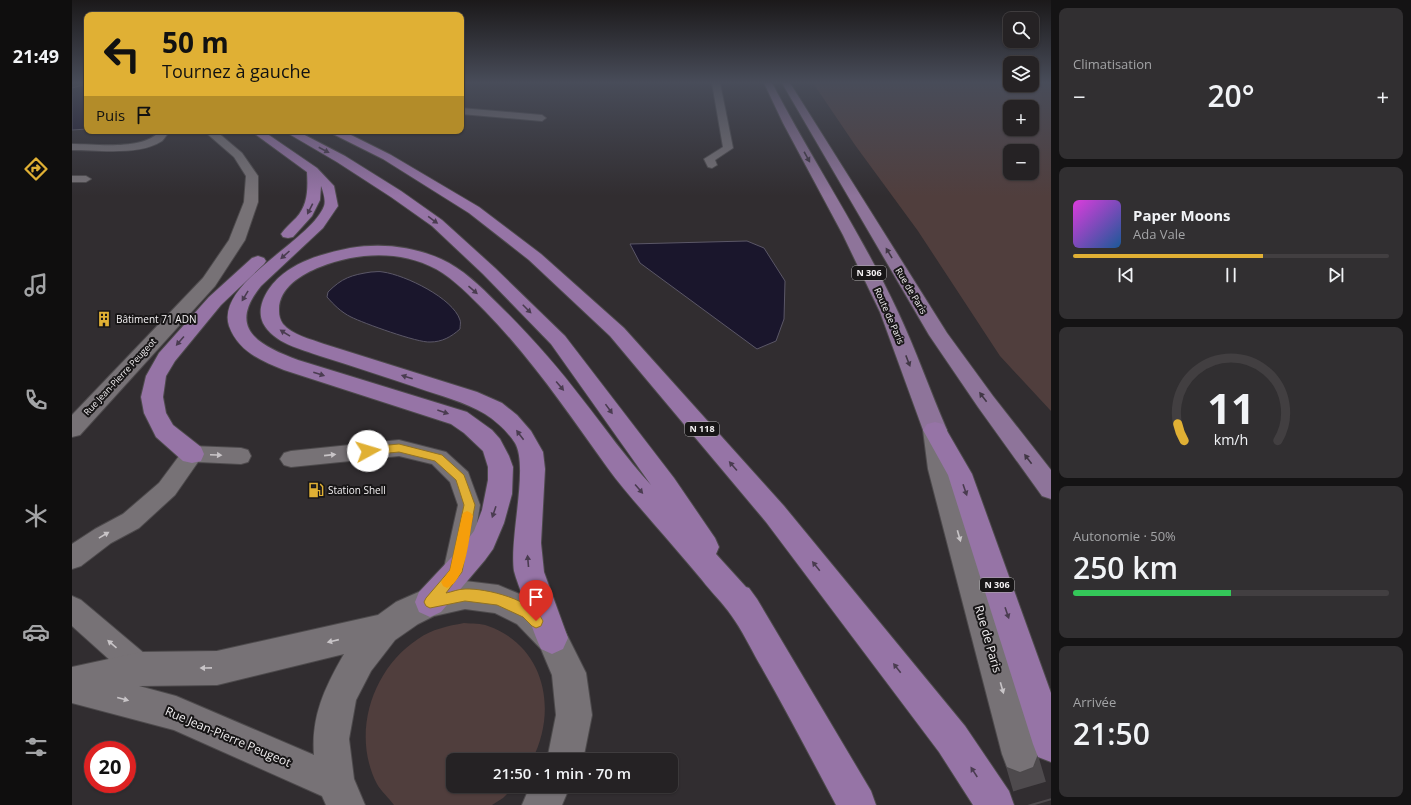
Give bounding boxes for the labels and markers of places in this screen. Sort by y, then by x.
building icon: Bâtiment 71 ADN [95,310,113,328]
place label: Bâtiment 71 ADN [116,312,196,326]
fuel station icon: Station Shell [307,481,325,499]
place label: Station Shell [328,483,386,497]
pin [519,580,553,621]

